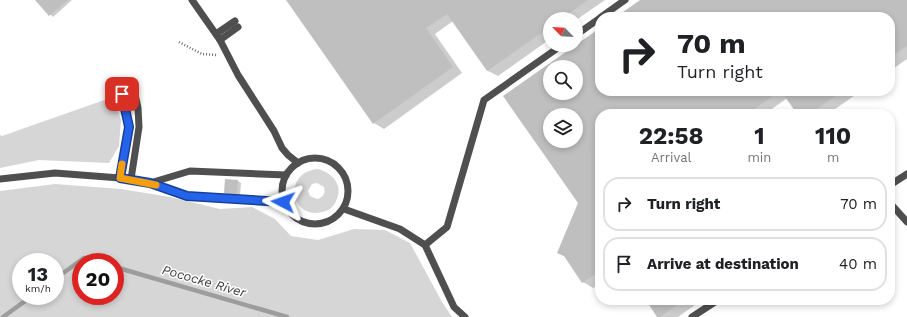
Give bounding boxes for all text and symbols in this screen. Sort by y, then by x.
north arrow [543,12,583,52]
map controls [543,12,583,148]
text: 70 m [677,27,746,60]
icon: right [611,28,663,80]
button: search [543,60,583,100]
text: Turn right [677,61,763,82]
pin [105,77,139,111]
icon: arrive [111,83,133,105]
button: layers [543,108,583,148]
text: 22:58 [639,122,704,150]
text: 1 [754,122,765,150]
text: 110 [815,122,851,150]
text: Arrival [651,150,691,165]
text: min [747,150,771,165]
text: m [827,150,839,165]
position arrow [262,181,304,223]
icon: right [613,193,635,215]
text: Turn right [647,195,720,213]
text: 70 m [840,195,877,213]
speed limit sign: 20 [72,253,124,305]
icon: arrive [613,253,635,275]
text: Arrive at destination [647,255,799,273]
text: 40 m [839,255,877,273]
text: 13 [28,262,48,286]
water label: Pococke River [160,262,249,300]
text: km/h [25,283,51,294]

